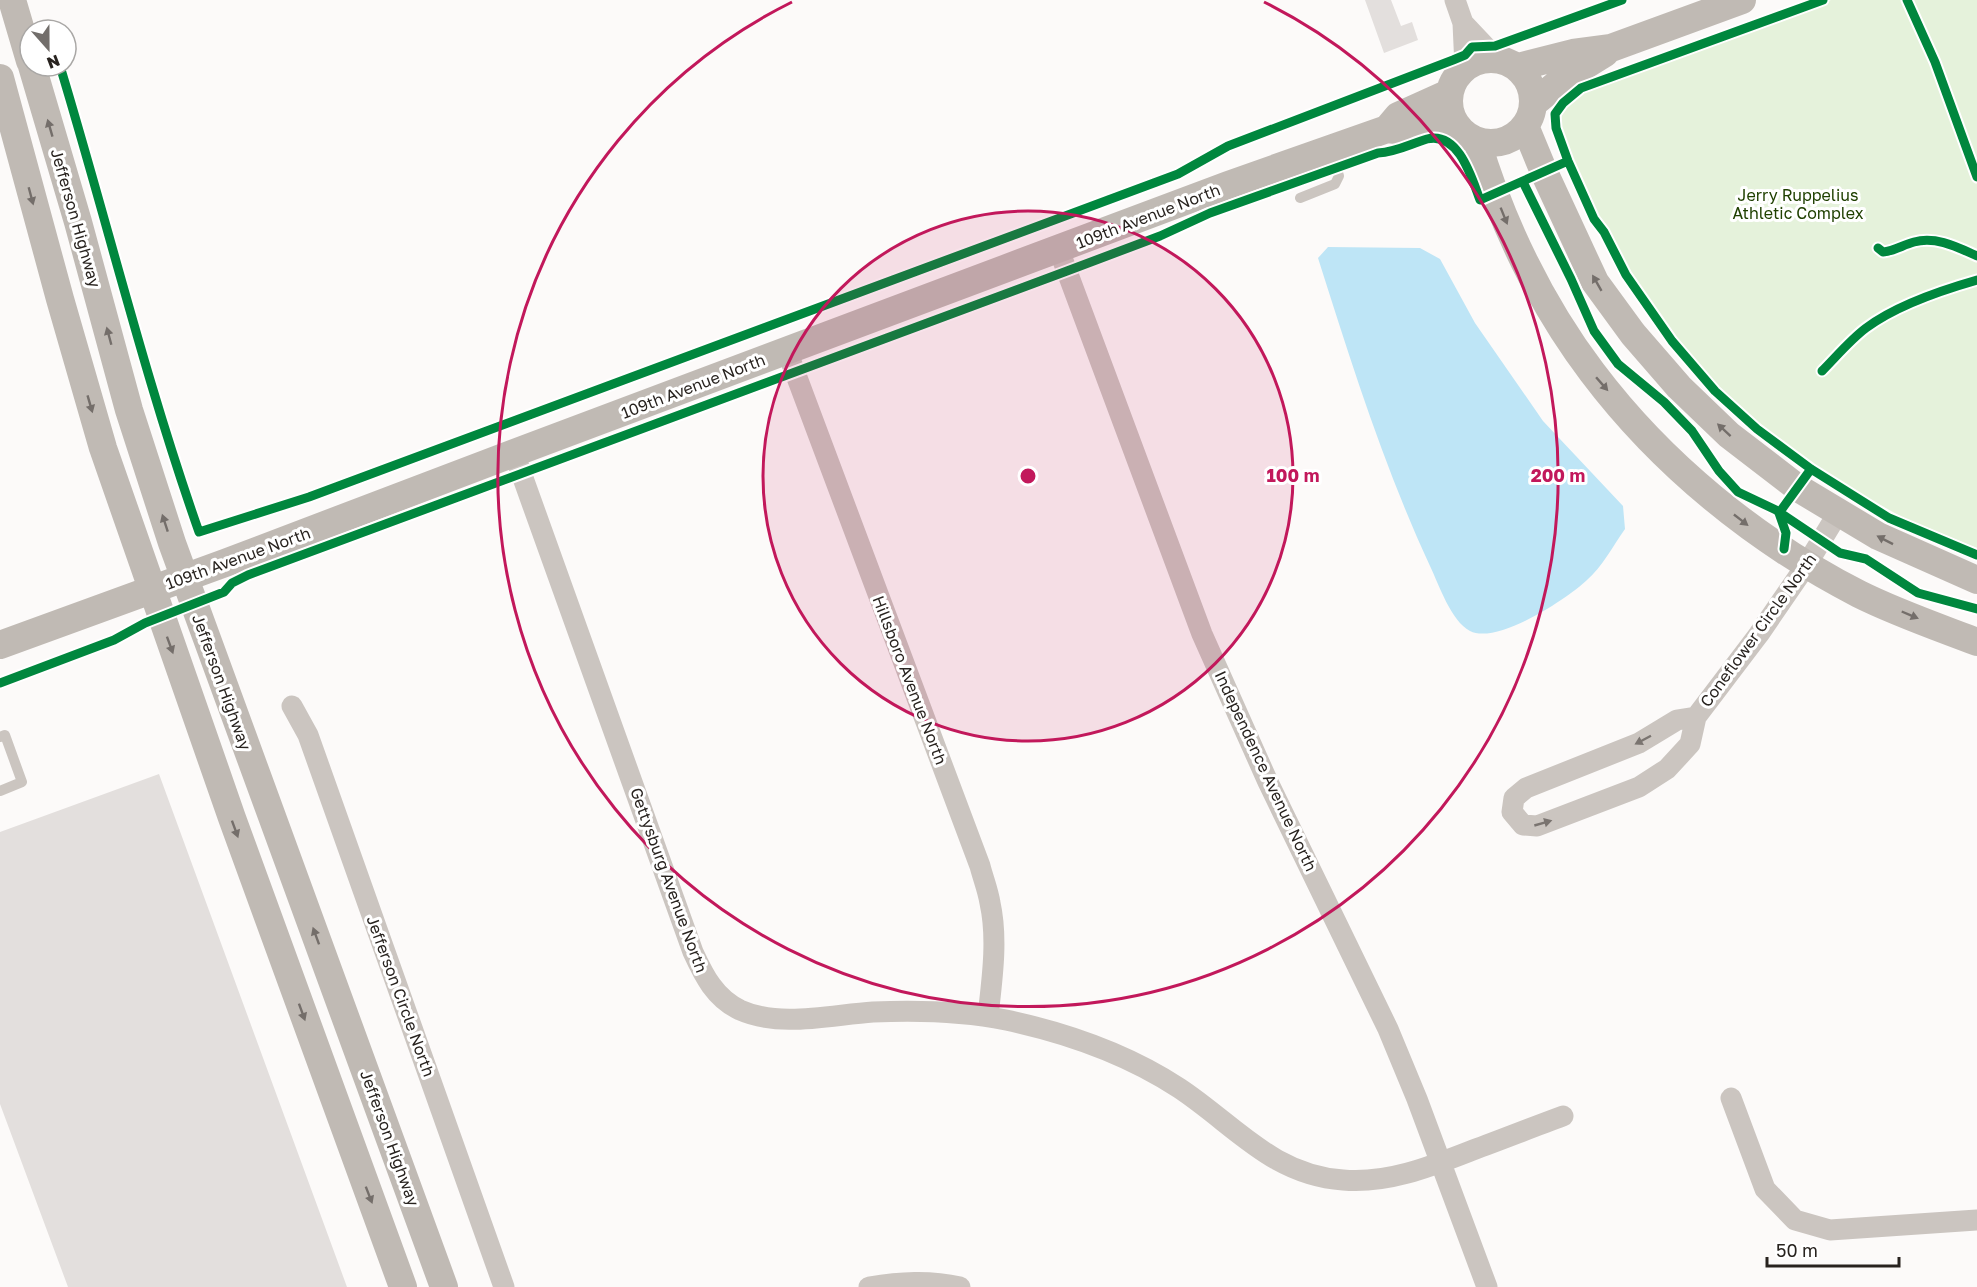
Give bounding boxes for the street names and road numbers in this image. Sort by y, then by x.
street label: Jefferson Highway [47,146,105,290]
street label: 109th Avenue North [1073,179,1223,253]
street label: 109th Avenue North [618,349,768,423]
street label: 109th Avenue North [163,522,313,594]
street label: Coneflower Circle North [1696,549,1820,711]
street label: Hillsboro Avenue North [869,593,951,767]
street label: Jefferson Highway [188,611,256,753]
street label: Independence Avenue North [1211,668,1321,874]
street label: Gettysburg Avenue North [626,785,712,975]
street label: Jefferson Circle North [363,913,439,1079]
street label: Jefferson Highway [356,1067,424,1209]

